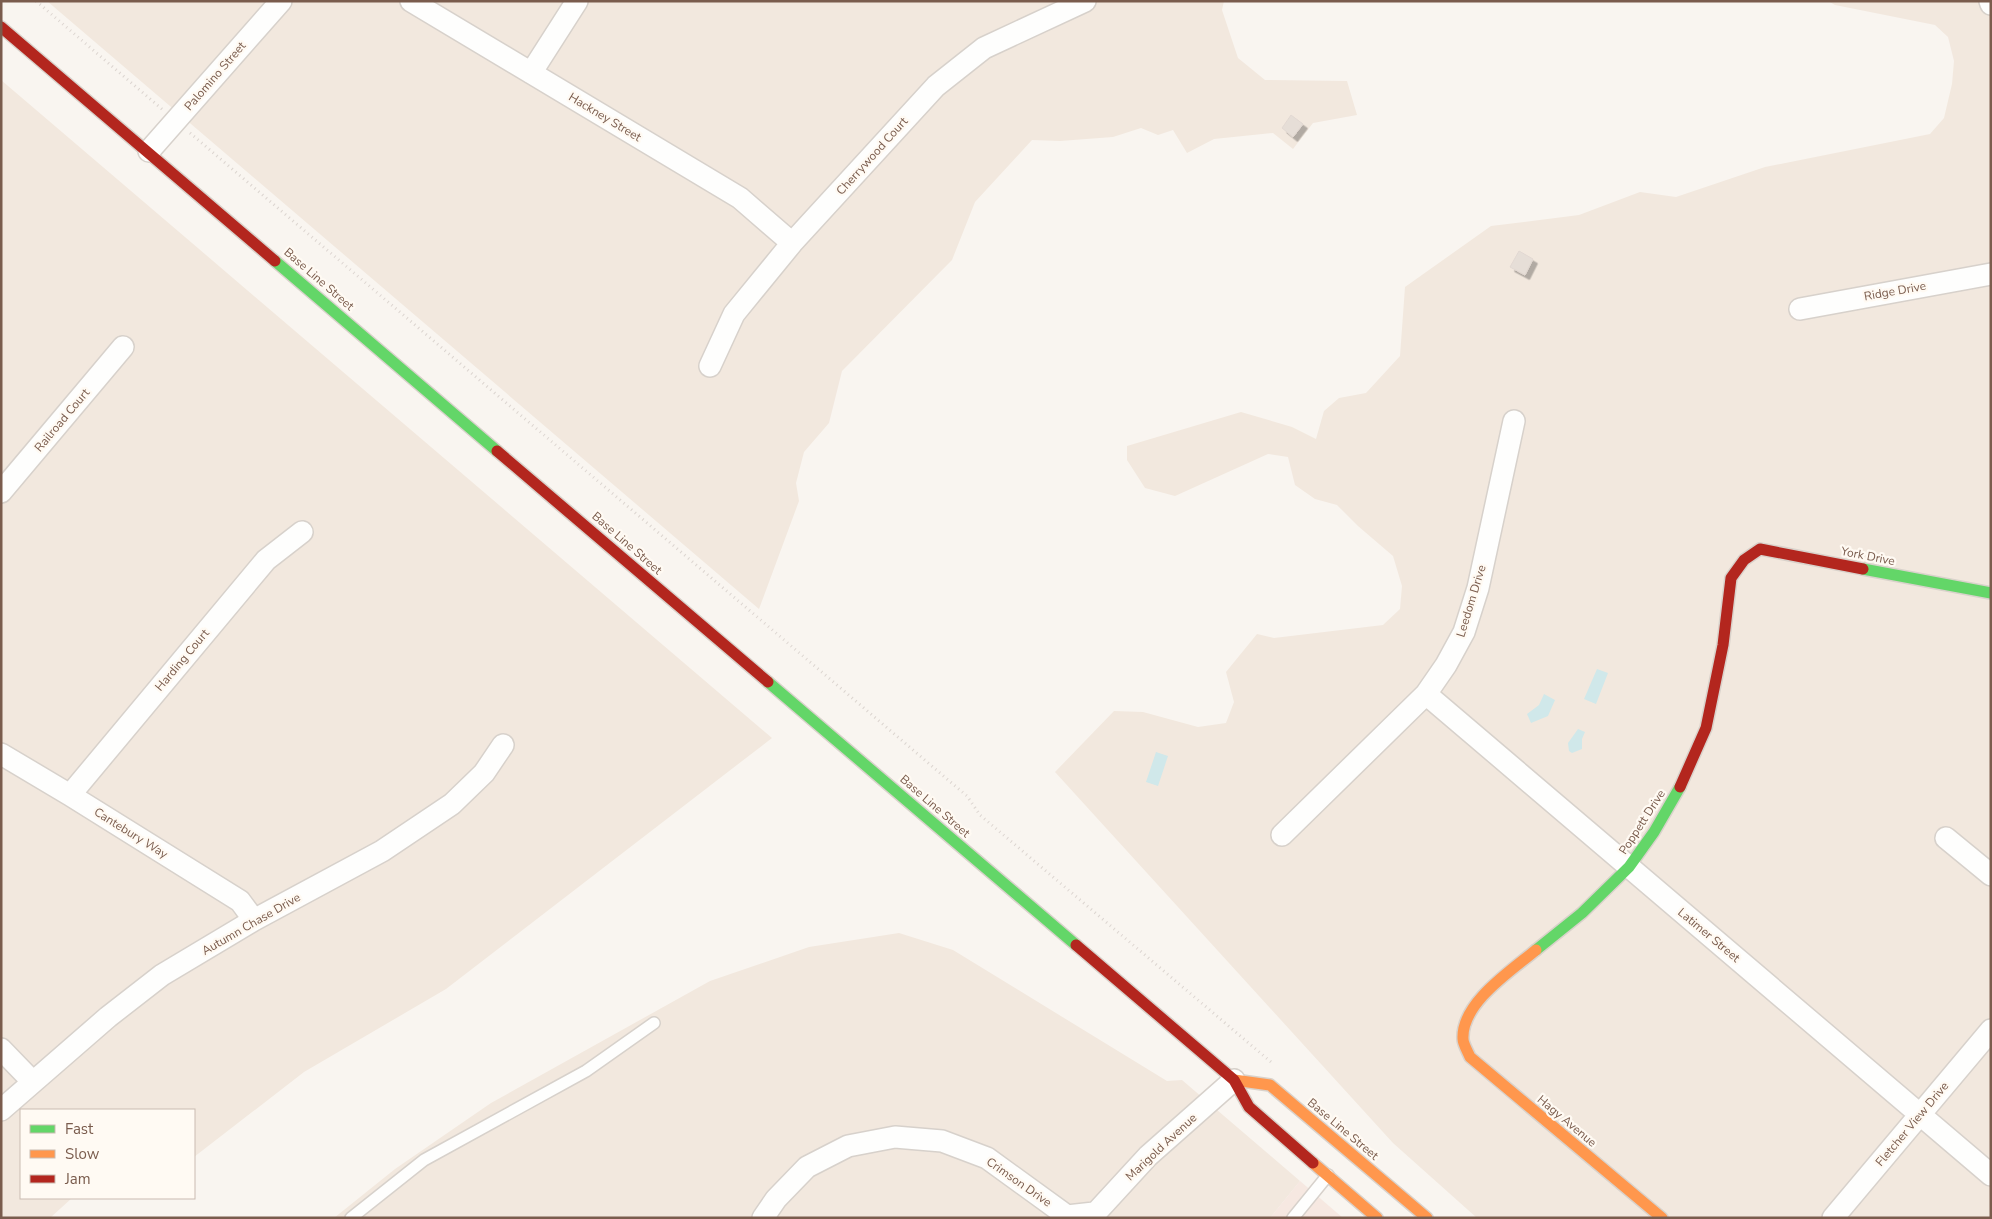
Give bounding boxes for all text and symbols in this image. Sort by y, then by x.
street label: Palomino Street [181,38,250,114]
street label: Hackney Street [566,89,645,145]
street label: Cherrywood Court [833,113,912,198]
street label: Base Line Street [281,244,358,314]
street label: Ridge Drive [1863,278,1927,304]
street label: Railroad Court [31,384,94,455]
street label: Base Line Street [589,508,666,578]
street label: York Drive [1839,543,1896,569]
street label: Leedom Drive [1452,563,1490,639]
street label: Harding Court [151,625,213,694]
street label: Base Line Street [897,771,974,841]
street label: Poppett Drive [1615,787,1669,857]
street label: Cantebury Way [91,804,172,863]
street label: Autumn Chase Drive [199,889,303,959]
street label: Latimer Street [1675,904,1744,966]
street label: Fletcher View Drive [1872,1078,1952,1170]
street label: Hagy Avenue [1534,1092,1600,1150]
street label: Base Line Street [1304,1095,1382,1164]
legend [20,1109,195,1199]
street label: Marigold Avenue [1122,1110,1200,1184]
text: Fast [65,1119,94,1139]
text: Slow [65,1144,100,1164]
street label: Crimson Drive [983,1154,1055,1210]
text: Jam [64,1169,91,1189]

